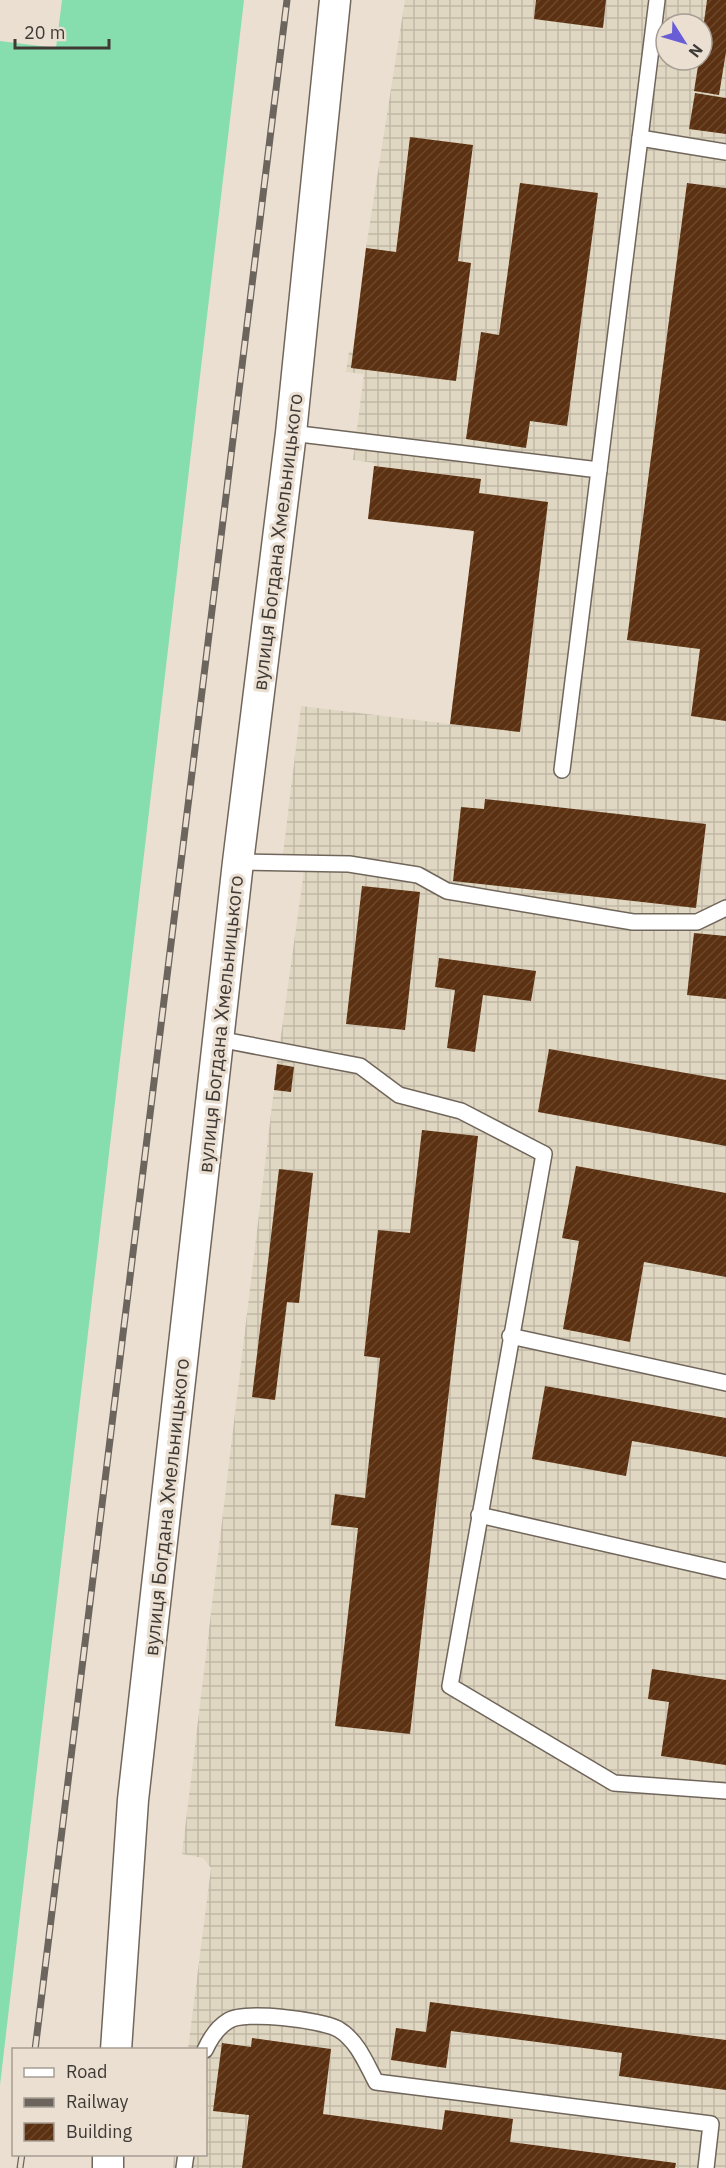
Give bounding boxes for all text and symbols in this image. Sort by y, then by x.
scale bar [15,12,110,50]
north arrow [654,12,714,72]
text: 20 m [24,21,66,44]
text: N [685,40,707,62]
street label: вулиця Богдана Хмельницького [245,392,309,692]
street label: вулиця Богдана Хмельницького [191,874,249,1174]
street label: вулиця Богдана Хмельницького [137,1357,195,1657]
legend [12,2048,207,2156]
text: Road [66,2060,107,2083]
text: Railway [66,2090,128,2113]
text: Building [66,2120,133,2143]

